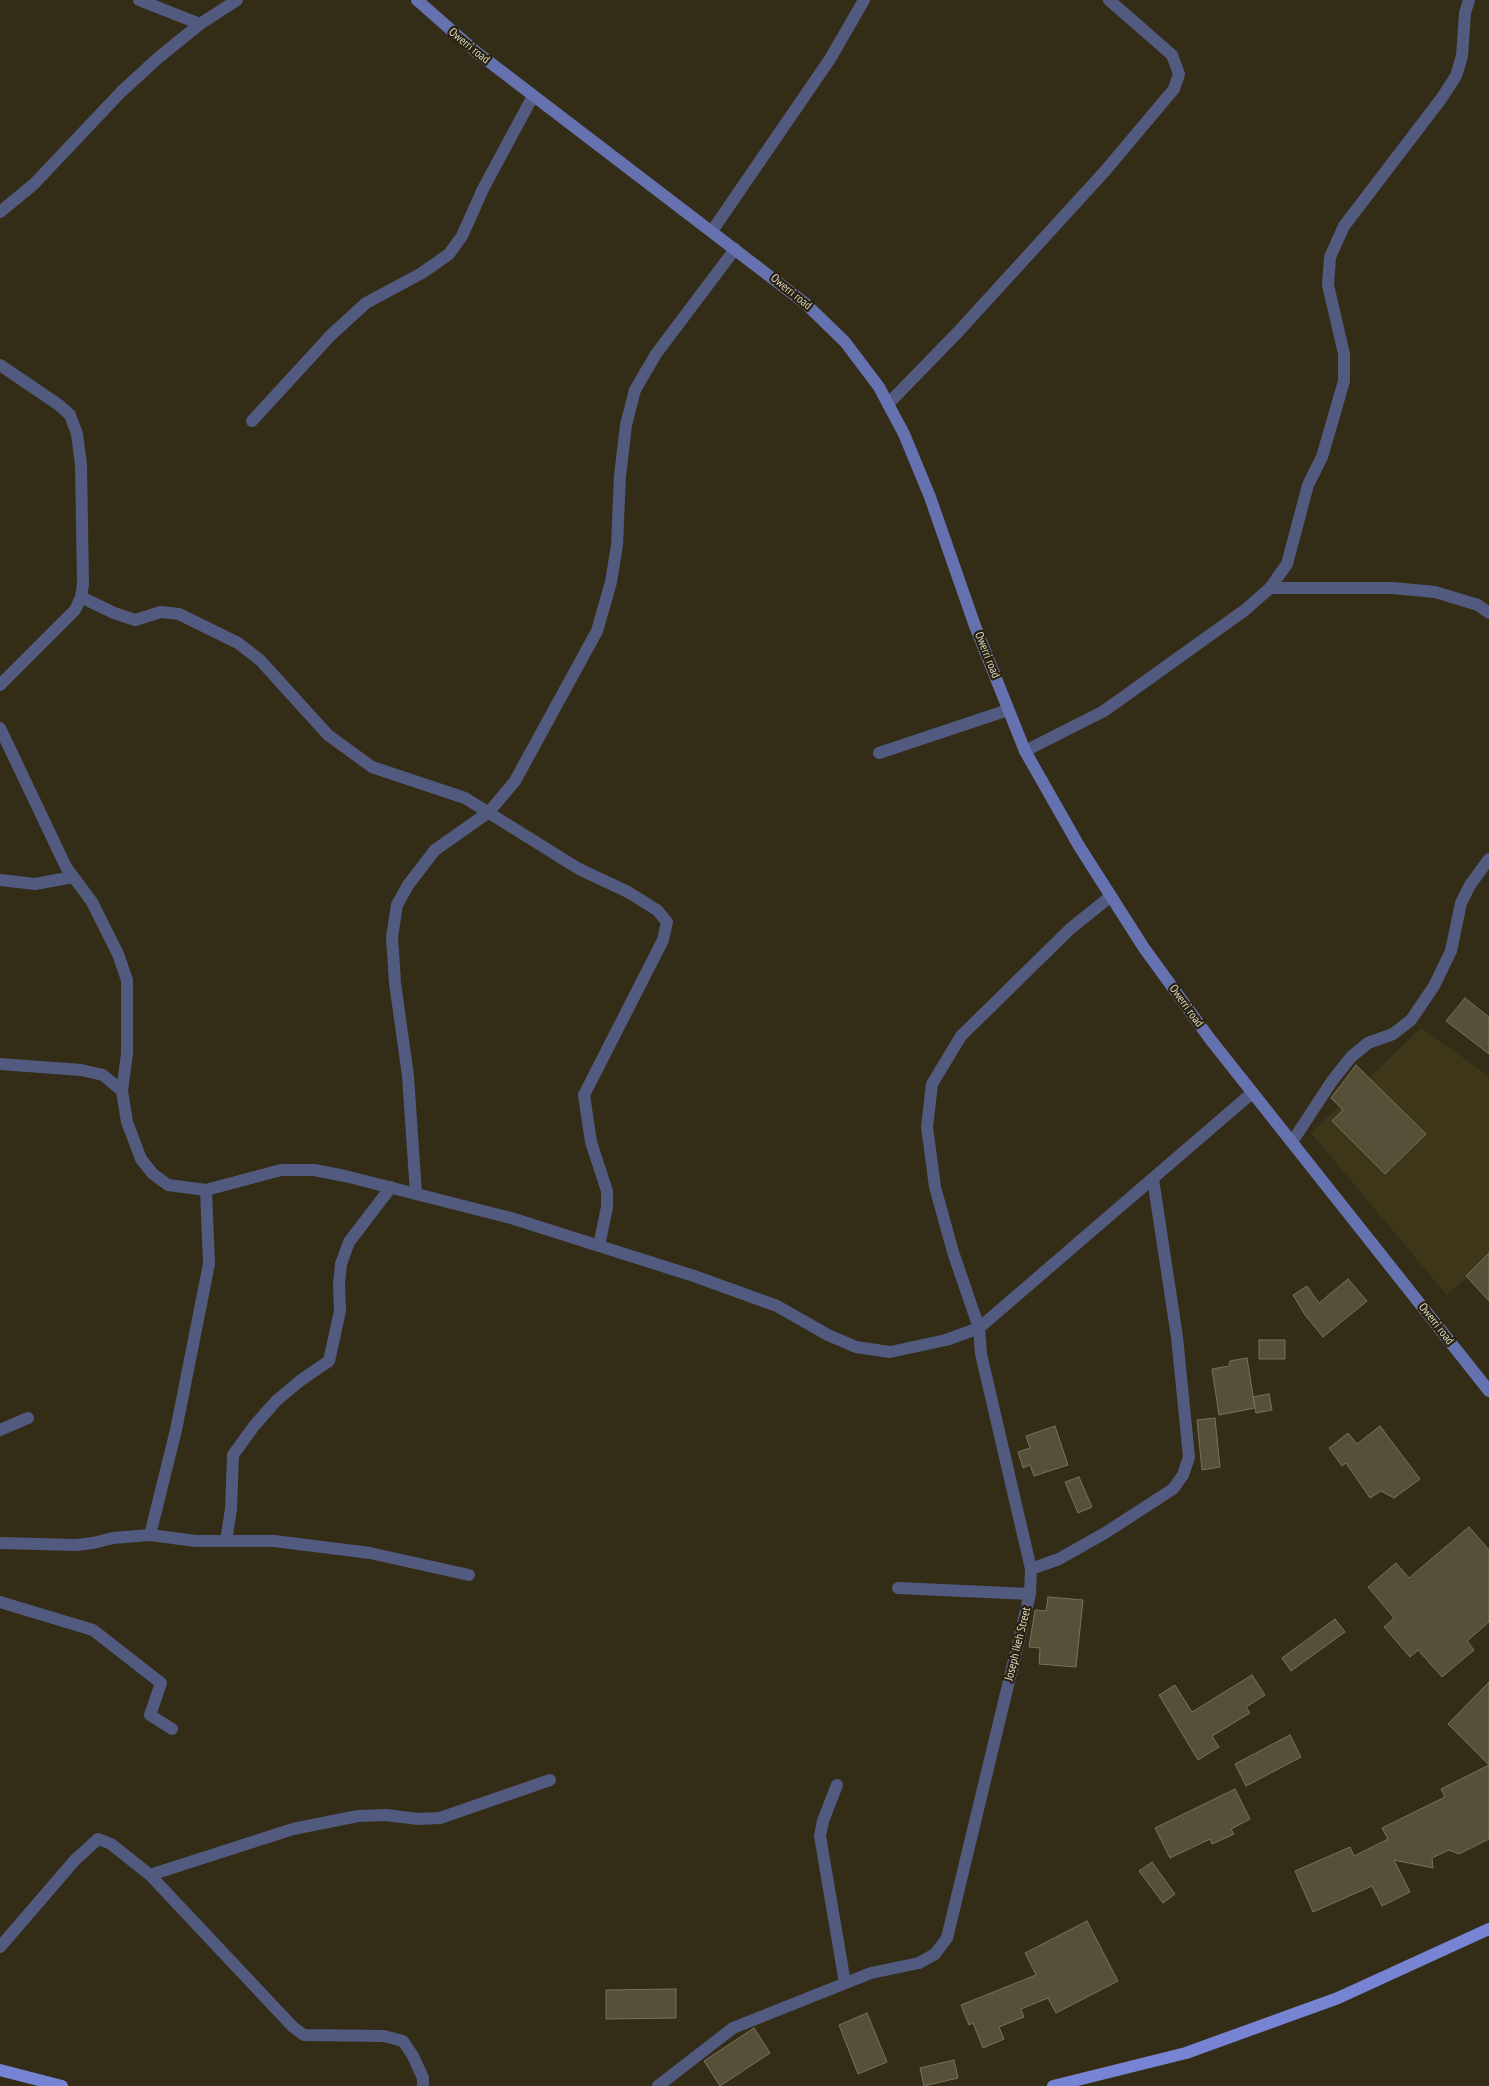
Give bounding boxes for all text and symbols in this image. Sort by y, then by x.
street label: Owerri road [446,25,492,67]
street label: Owerri road [768,271,814,313]
street label: Owerri road [971,630,1003,680]
street label: Owerri road [1166,982,1206,1030]
street label: Owerri road [1415,1300,1457,1348]
street label: Joseph Ikeh Street [1002,1606,1034,1682]

